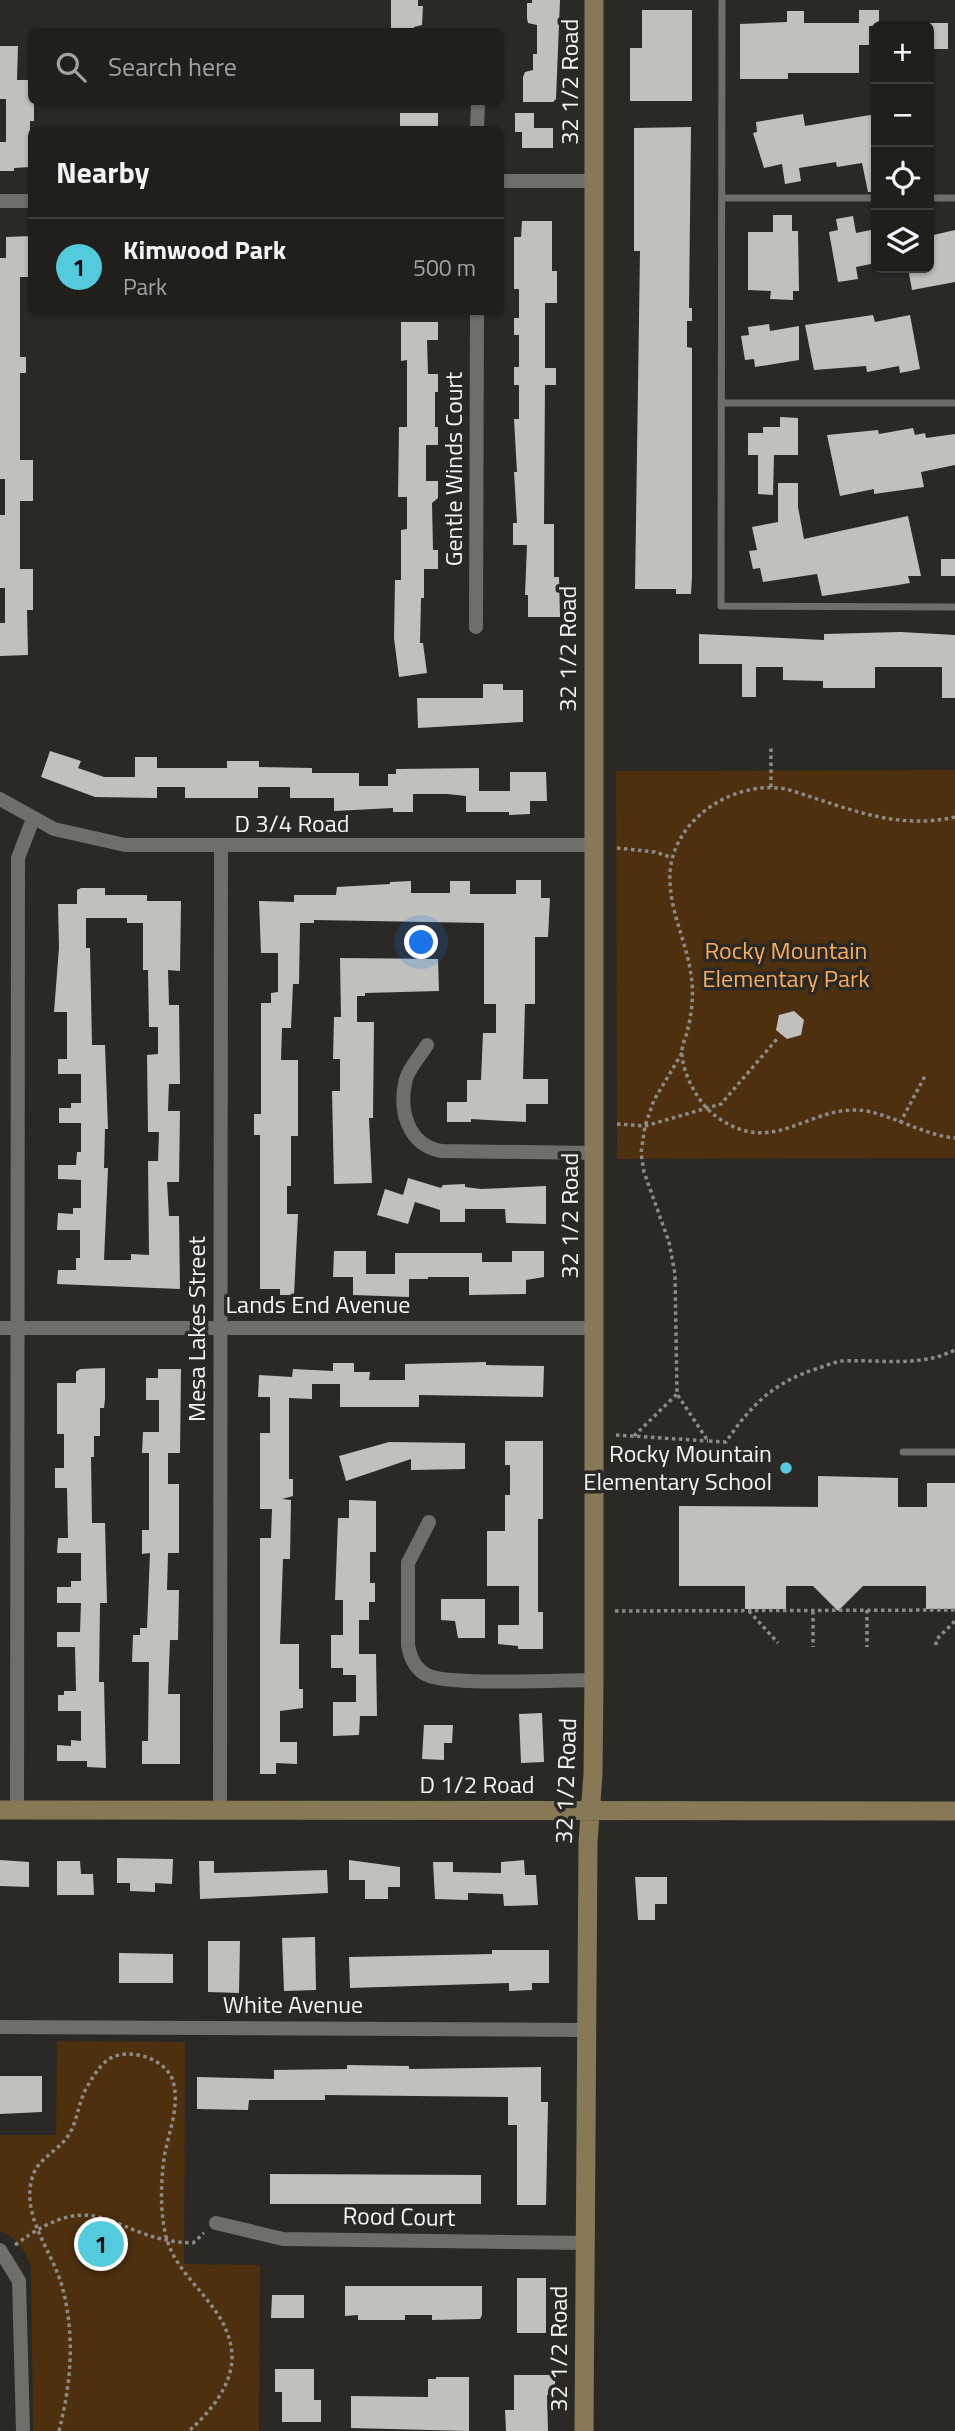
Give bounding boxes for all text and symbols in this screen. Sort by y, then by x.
street label: 32 1/2 Road [551,19,587,145]
map controls [871,21,934,273]
button: + [871,21,934,84]
search box [28,28,504,105]
text: Search here [108,47,237,86]
icon: search [52,48,90,86]
button: − [871,84,934,147]
button: locate [871,147,934,210]
text: Nearby [56,149,149,195]
button: layers [871,210,934,273]
text: Kimwood Park [123,230,286,269]
text: 1 [73,250,85,285]
text: 500 m [413,250,476,285]
text: Park [123,269,167,304]
street label: Gentle Winds Court [435,371,471,566]
street label: 32 1/2 Road [549,586,585,712]
street label: D 3/4 Road [235,805,349,841]
your location [404,925,438,959]
park label: Rocky Mountain Elementary Park [702,932,870,996]
street label: 32 1/2 Road [551,1153,587,1279]
street label: Mesa Lakes Street [178,1236,214,1422]
street label: Lands End Avenue [226,1286,410,1322]
place label: Rocky Mountain Elementary School [583,1435,772,1499]
marker: Rocky Mountain Elementary School [778,1460,794,1476]
street label: 32 1/2 Road [545,1717,585,1845]
street label: D 1/2 Road [420,1766,534,1802]
street label: White Avenue [223,1986,363,2022]
street label: Rood Court [342,2197,456,2235]
pin: 1 [78,2218,124,2270]
street label: 32 1/2 Road [540,2286,576,2412]

